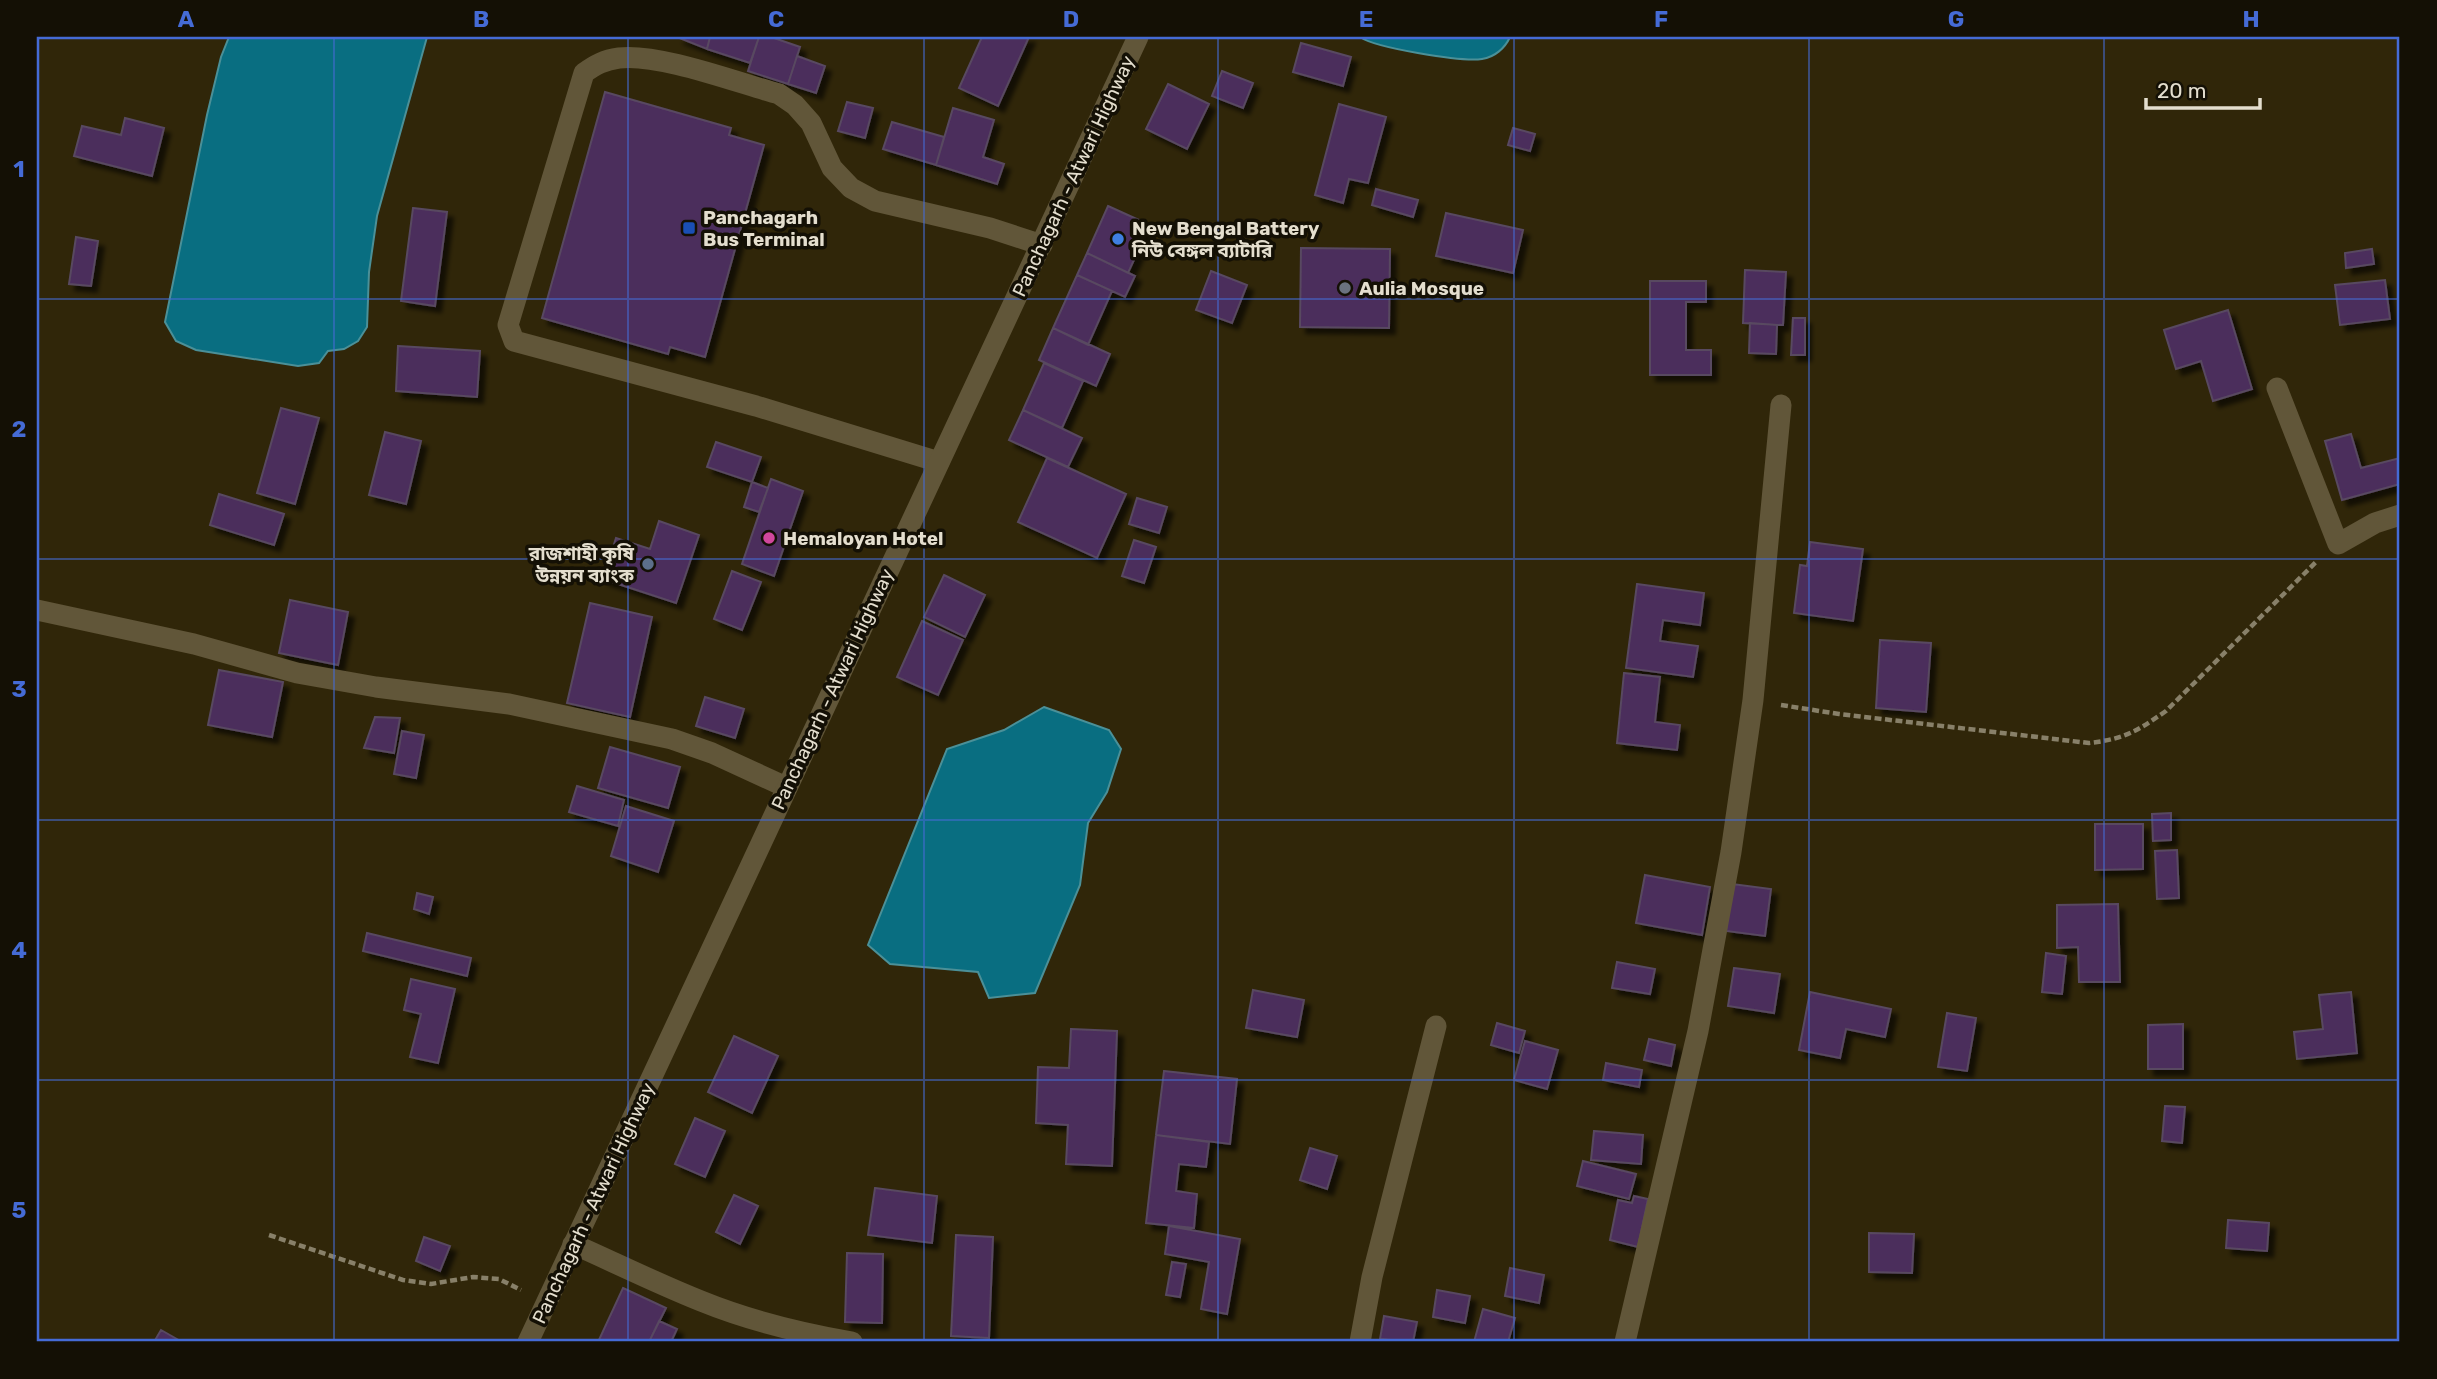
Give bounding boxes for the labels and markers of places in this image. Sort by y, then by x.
place label: Panchagarh Bus Terminal [703,206,825,251]
place label: New Bengal Battery নিউ বেঙ্গল ব্যাটারি [1131,217,1320,262]
marker: Panchagarh Bus Terminal [681,220,697,236]
marker: New Bengal Battery নিউ বেঙ্গল ব্যাটারি [1110,231,1126,247]
place label: Aulia Mosque [1359,277,1484,300]
marker: Aulia Mosque [1337,280,1353,296]
place label: Hemaloyan Hotel [783,527,943,550]
marker: Hemaloyan Hotel [761,530,777,546]
place label: রাজশাহী কৃষি উন্নয়ন ব্যাংক [528,542,635,587]
marker: রাজশাহী কৃষি উন্নয়ন ব্যাংক [640,556,656,572]

